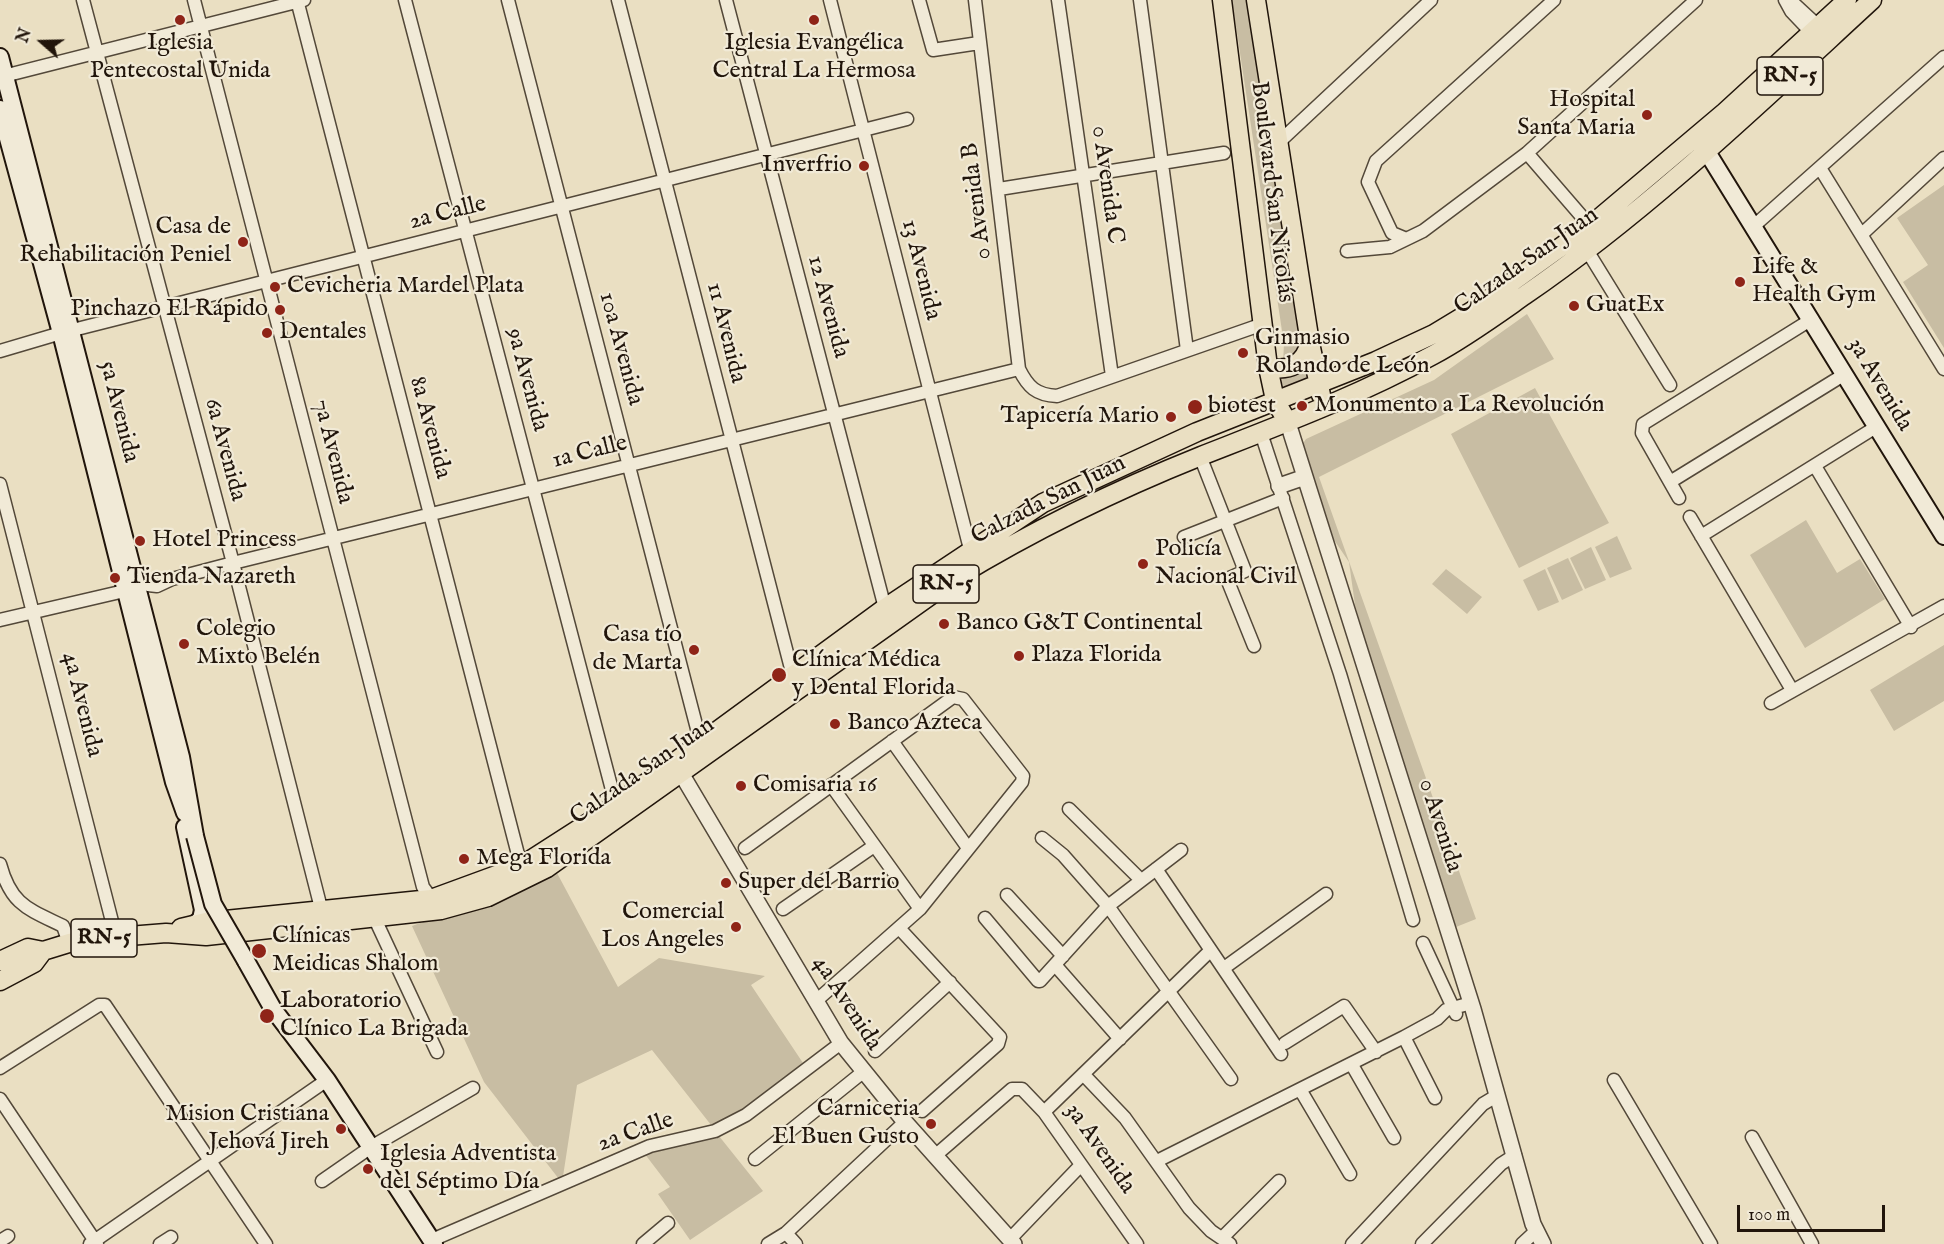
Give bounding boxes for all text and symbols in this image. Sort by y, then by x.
north arrow [12,12,72,72]
marker: Iglesia Pentecostal Unida [173,13,187,27]
marker: Iglesia Evangélica Central La Hermosa [807,13,821,27]
text: N [13,26,37,46]
place label: Iglesia Pentecostal Unida [90,30,270,86]
place label: Iglesia Evangélica Central La Hermosa [712,30,916,86]
road number: RN-5 [1757,57,1823,95]
street label: Boulevard San Nicolás [1243,80,1299,304]
place label: Hospital Santa Maria [1517,87,1635,143]
marker: Hospital Santa Maria [1640,108,1654,122]
street label: 0 Avenida C [1083,124,1129,246]
street label: 0 Avenida B [957,141,999,261]
place label: Inverfrio [762,152,852,180]
marker: Inverfrio [857,159,871,173]
street label: 2a Calle [406,191,490,237]
street label: Calzada San Juan [1449,202,1605,322]
place label: Casa de Rehabilitación Peniel [19,214,231,270]
street label: 13 Avenida [894,217,946,323]
marker: Casa de Rehabilitación Peniel [236,235,250,249]
street label: 12 Avenida [800,253,854,361]
place label: Life & Health Gym [1752,254,1876,310]
place label: Cevicheria Mardel Plata [287,273,524,301]
marker: Life & Health Gym [1733,275,1747,289]
marker: Cevicheria Mardel Plata [268,280,282,294]
street label: 11 Avenida [699,280,751,386]
street label: 10a Avenida [591,289,649,409]
place label: GuatEx [1586,292,1664,320]
place label: Pinchazo El Rápido [70,296,268,324]
marker: GuatEx [1567,299,1581,313]
marker: Pinchazo El Rápido [273,303,287,317]
place label: Dentales [279,319,367,347]
street label: 9a Avenida [498,325,554,435]
place label: Ginmasio Rolando de León [1255,325,1430,381]
marker: Dentales [260,326,274,340]
street label: 3a Avenida [1840,333,1918,437]
marker: Ginmasio Rolando de León [1236,346,1250,360]
street label: 5a Avenida [91,358,145,466]
street label: 8a Avenida [402,374,456,482]
place label: Monumento a La Revolución [1314,392,1605,420]
place label: biotest [1208,393,1276,421]
street label: 6a Avenida [196,395,252,505]
street label: 7a Avenida [305,397,359,507]
marker: biotest [1186,398,1204,416]
marker: Monumento a La Revolución [1295,399,1309,413]
place label: Tapicería Mario [1001,403,1159,431]
marker: Tapicería Mario [1164,410,1178,424]
street label: 1a Calle [550,430,630,476]
street label: Calzada San Juan [967,450,1131,552]
place label: Hotel Princess [152,527,296,555]
marker: Hotel Princess [133,534,147,548]
place label: Policía Nacional Civil [1155,536,1297,592]
marker: Policía Nacional Civil [1136,557,1150,571]
place label: Tienda Nazareth [127,564,296,592]
road number: RN-5 [913,565,979,603]
marker: Tienda Nazareth [108,571,122,585]
place label: Banco G&T Continental [956,610,1202,638]
place label: Colegio Mixto Belén [196,616,320,672]
marker: Banco G&T Continental [937,617,951,631]
place label: Casa tío de Marta [593,622,682,678]
marker: Colegio Mixto Belén [177,637,191,651]
place label: Plaza Florida [1031,642,1161,670]
marker: Casa tío de Marta [687,643,701,657]
place label: Clínica Médica y Dental Florida [792,647,955,703]
marker: Plaza Florida [1012,649,1026,663]
street label: 4a Avenida [54,650,108,760]
marker: Clínica Médica y Dental Florida [770,666,788,684]
place label: Banco Azteca [847,710,982,738]
street label: Calzada San Juan [565,712,721,832]
marker: Banco Azteca [828,717,842,731]
place label: Comisaria 16 [753,772,877,800]
street label: 0 Avenida [1410,776,1468,876]
marker: Comisaria 16 [734,779,748,793]
place label: Mega Florida [476,845,611,873]
marker: Mega Florida [457,852,471,866]
place label: Super del Barrio [738,869,900,897]
marker: Super del Barrio [719,876,733,890]
place label: Comercial Los Angeles [601,899,724,955]
road number: RN-5 [71,919,137,957]
marker: Comercial Los Angeles [729,920,743,934]
place label: Clínicas Meidicas Shalom [272,923,439,979]
marker: Clínicas Meidicas Shalom [250,942,268,960]
street label: 4a Avenida [805,951,887,1057]
place label: Laboratorio Clínico La Brigada [280,988,468,1044]
marker: Laboratorio Clínico La Brigada [258,1007,276,1025]
place label: Carniceria El Buen Gusto [772,1096,919,1152]
street label: 3a Avenida [1057,1098,1141,1200]
place label: Mision Cristiana Jehová Jireh [165,1101,329,1157]
street label: 2a Calle [594,1107,678,1159]
marker: Carniceria El Buen Gusto [924,1117,938,1131]
marker: Mision Cristiana Jehová Jireh [334,1122,348,1136]
place label: Iglesia Adventista del Séptimo Día [380,1141,556,1197]
marker: Iglesia Adventista del Séptimo Día [361,1162,375,1176]
scale bar [1740,1193,1888,1231]
text: 100 m [1748,1204,1790,1227]

